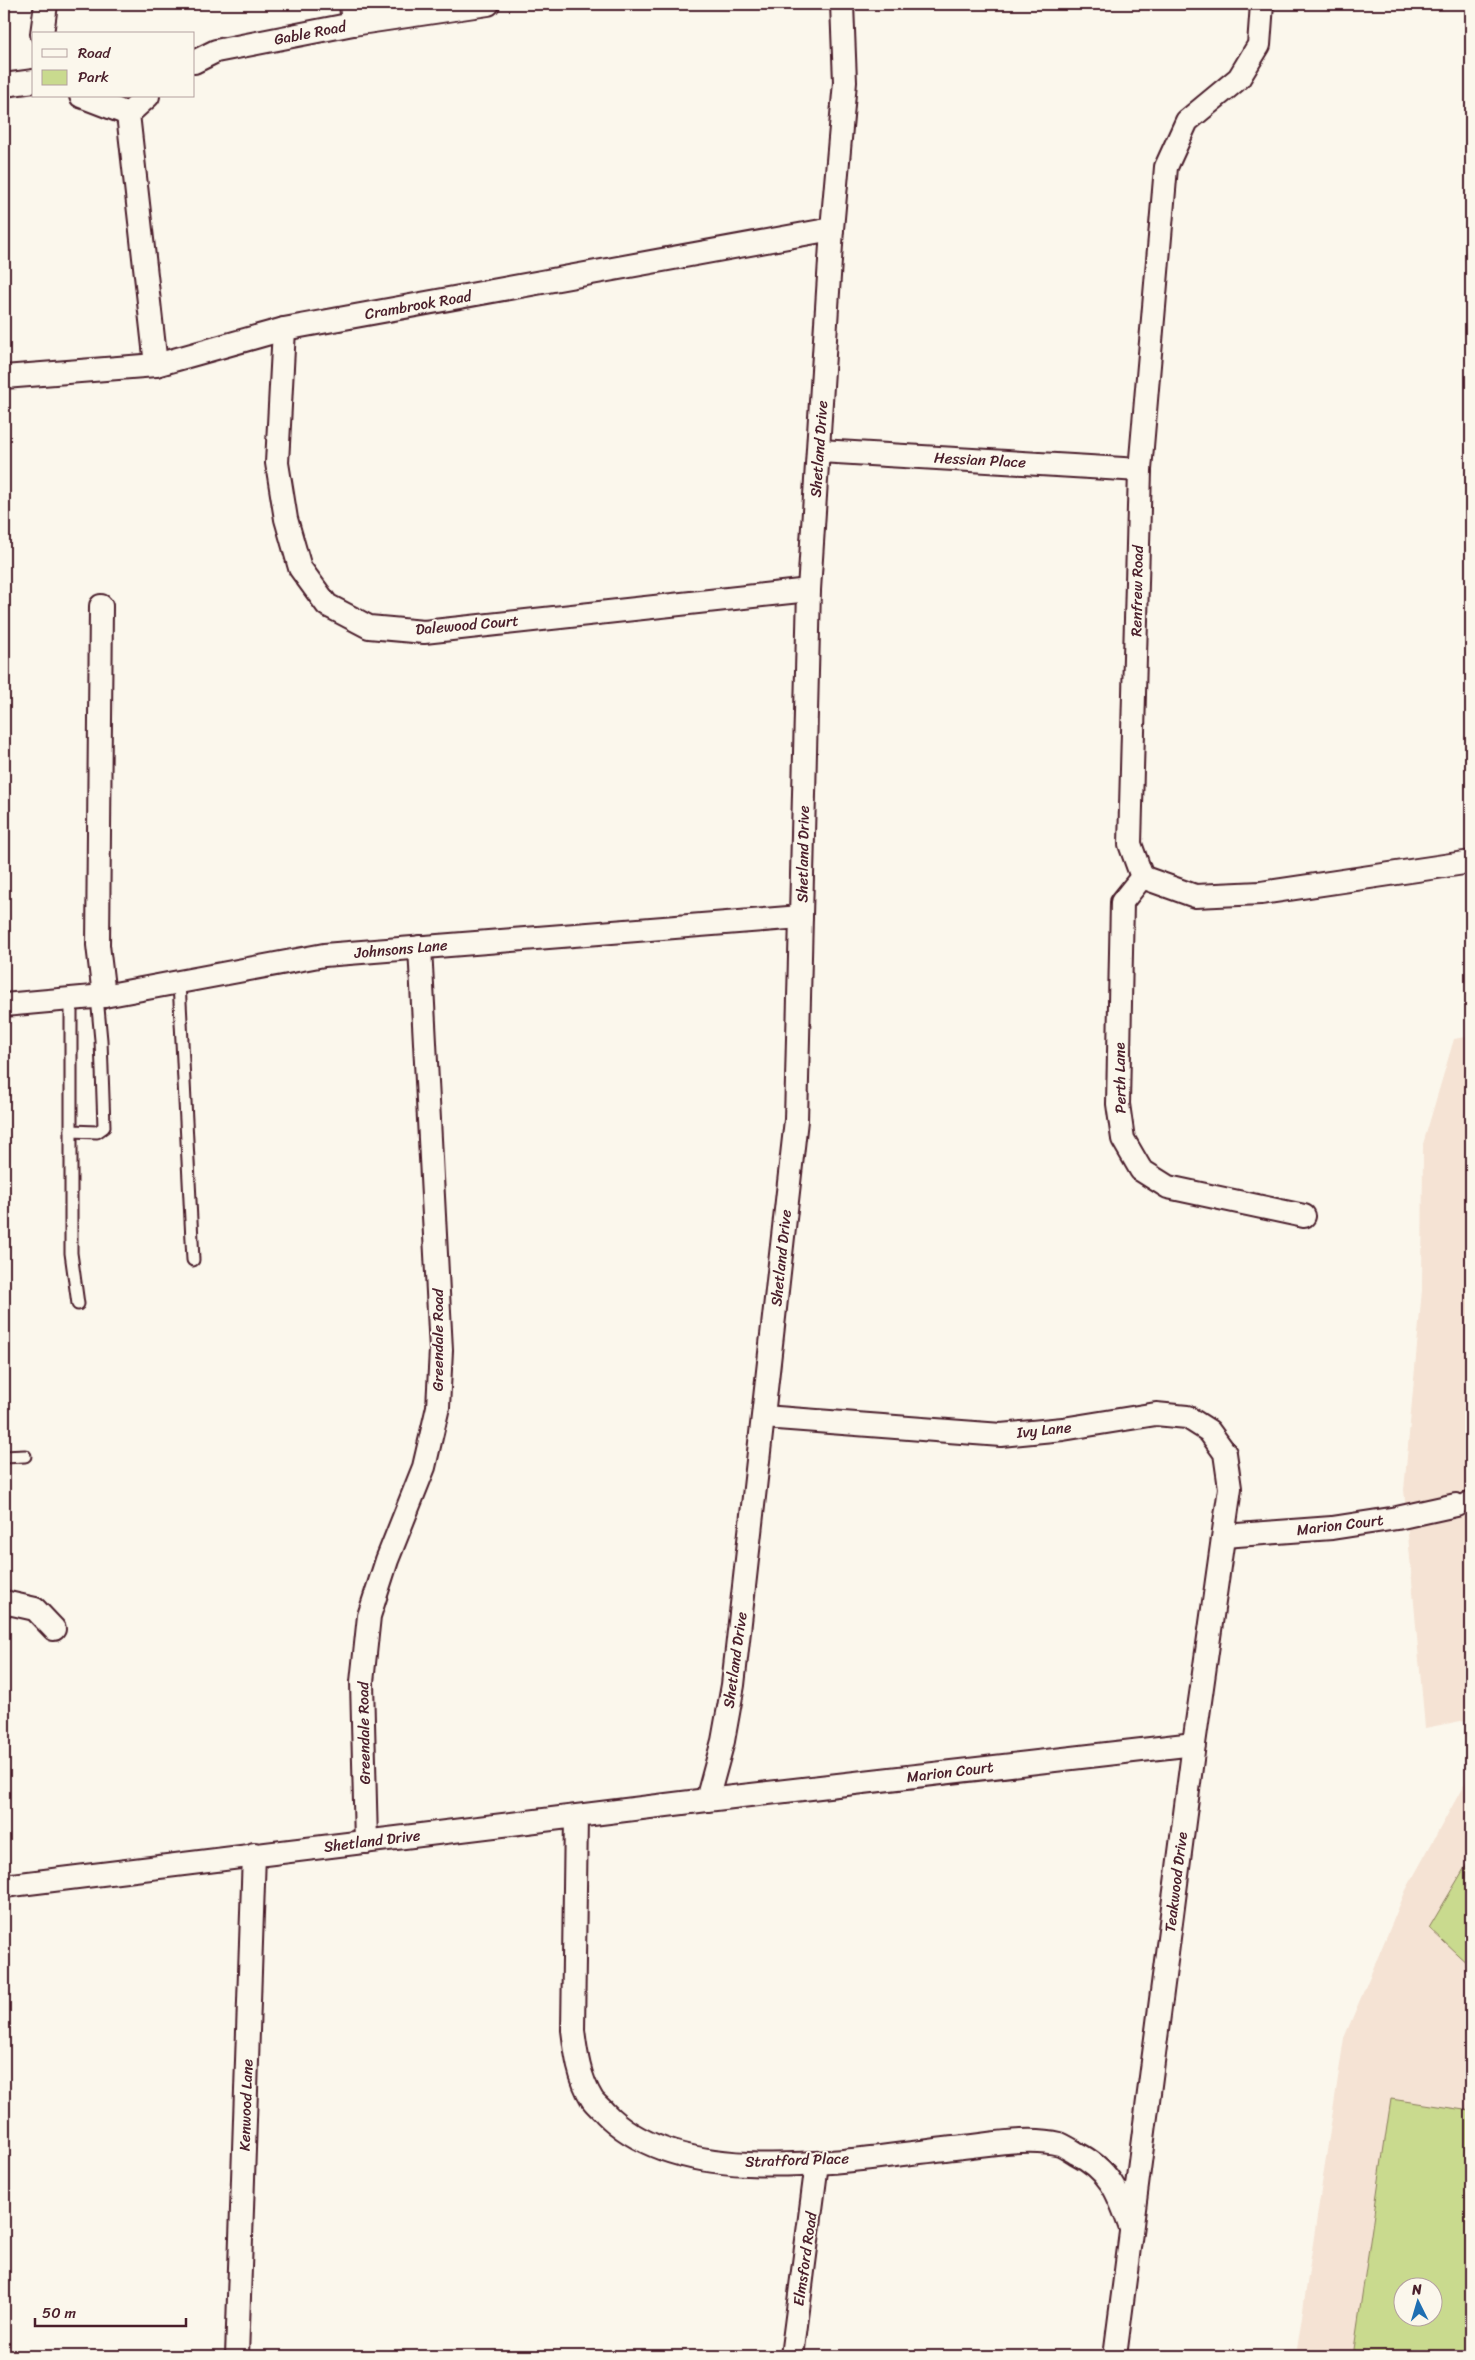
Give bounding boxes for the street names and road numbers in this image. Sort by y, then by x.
street label: Gable Road [272,13,349,53]
street label: Crambrook Road [363,283,474,327]
street label: Shetland Drive [803,399,835,498]
street label: Hessian Place [933,445,1027,475]
street label: Renfrew Road [1123,544,1151,637]
street label: Dalewood Court [414,608,520,642]
street label: Shetland Drive [789,805,817,903]
street label: Johnsons Lane [352,932,449,966]
street label: Perth Lane [1106,1042,1134,1114]
street label: Shetland Drive [763,1208,799,1308]
street label: Greendale Road [425,1288,451,1391]
street label: Ivy Lane [1014,1414,1073,1446]
street label: Marion Court [1295,1507,1385,1543]
street label: Shetland Drive [715,1610,755,1710]
street label: Greendale Road [350,1680,378,1784]
street label: Marion Court [905,1754,995,1790]
street label: Shetland Drive [322,1822,422,1860]
street label: Teakwood Drive [1157,1830,1195,1934]
street label: Kenwood Lane [231,2058,261,2152]
street label: Stratford Place [745,2145,850,2175]
street label: Elmsford Road [786,2209,825,2308]

